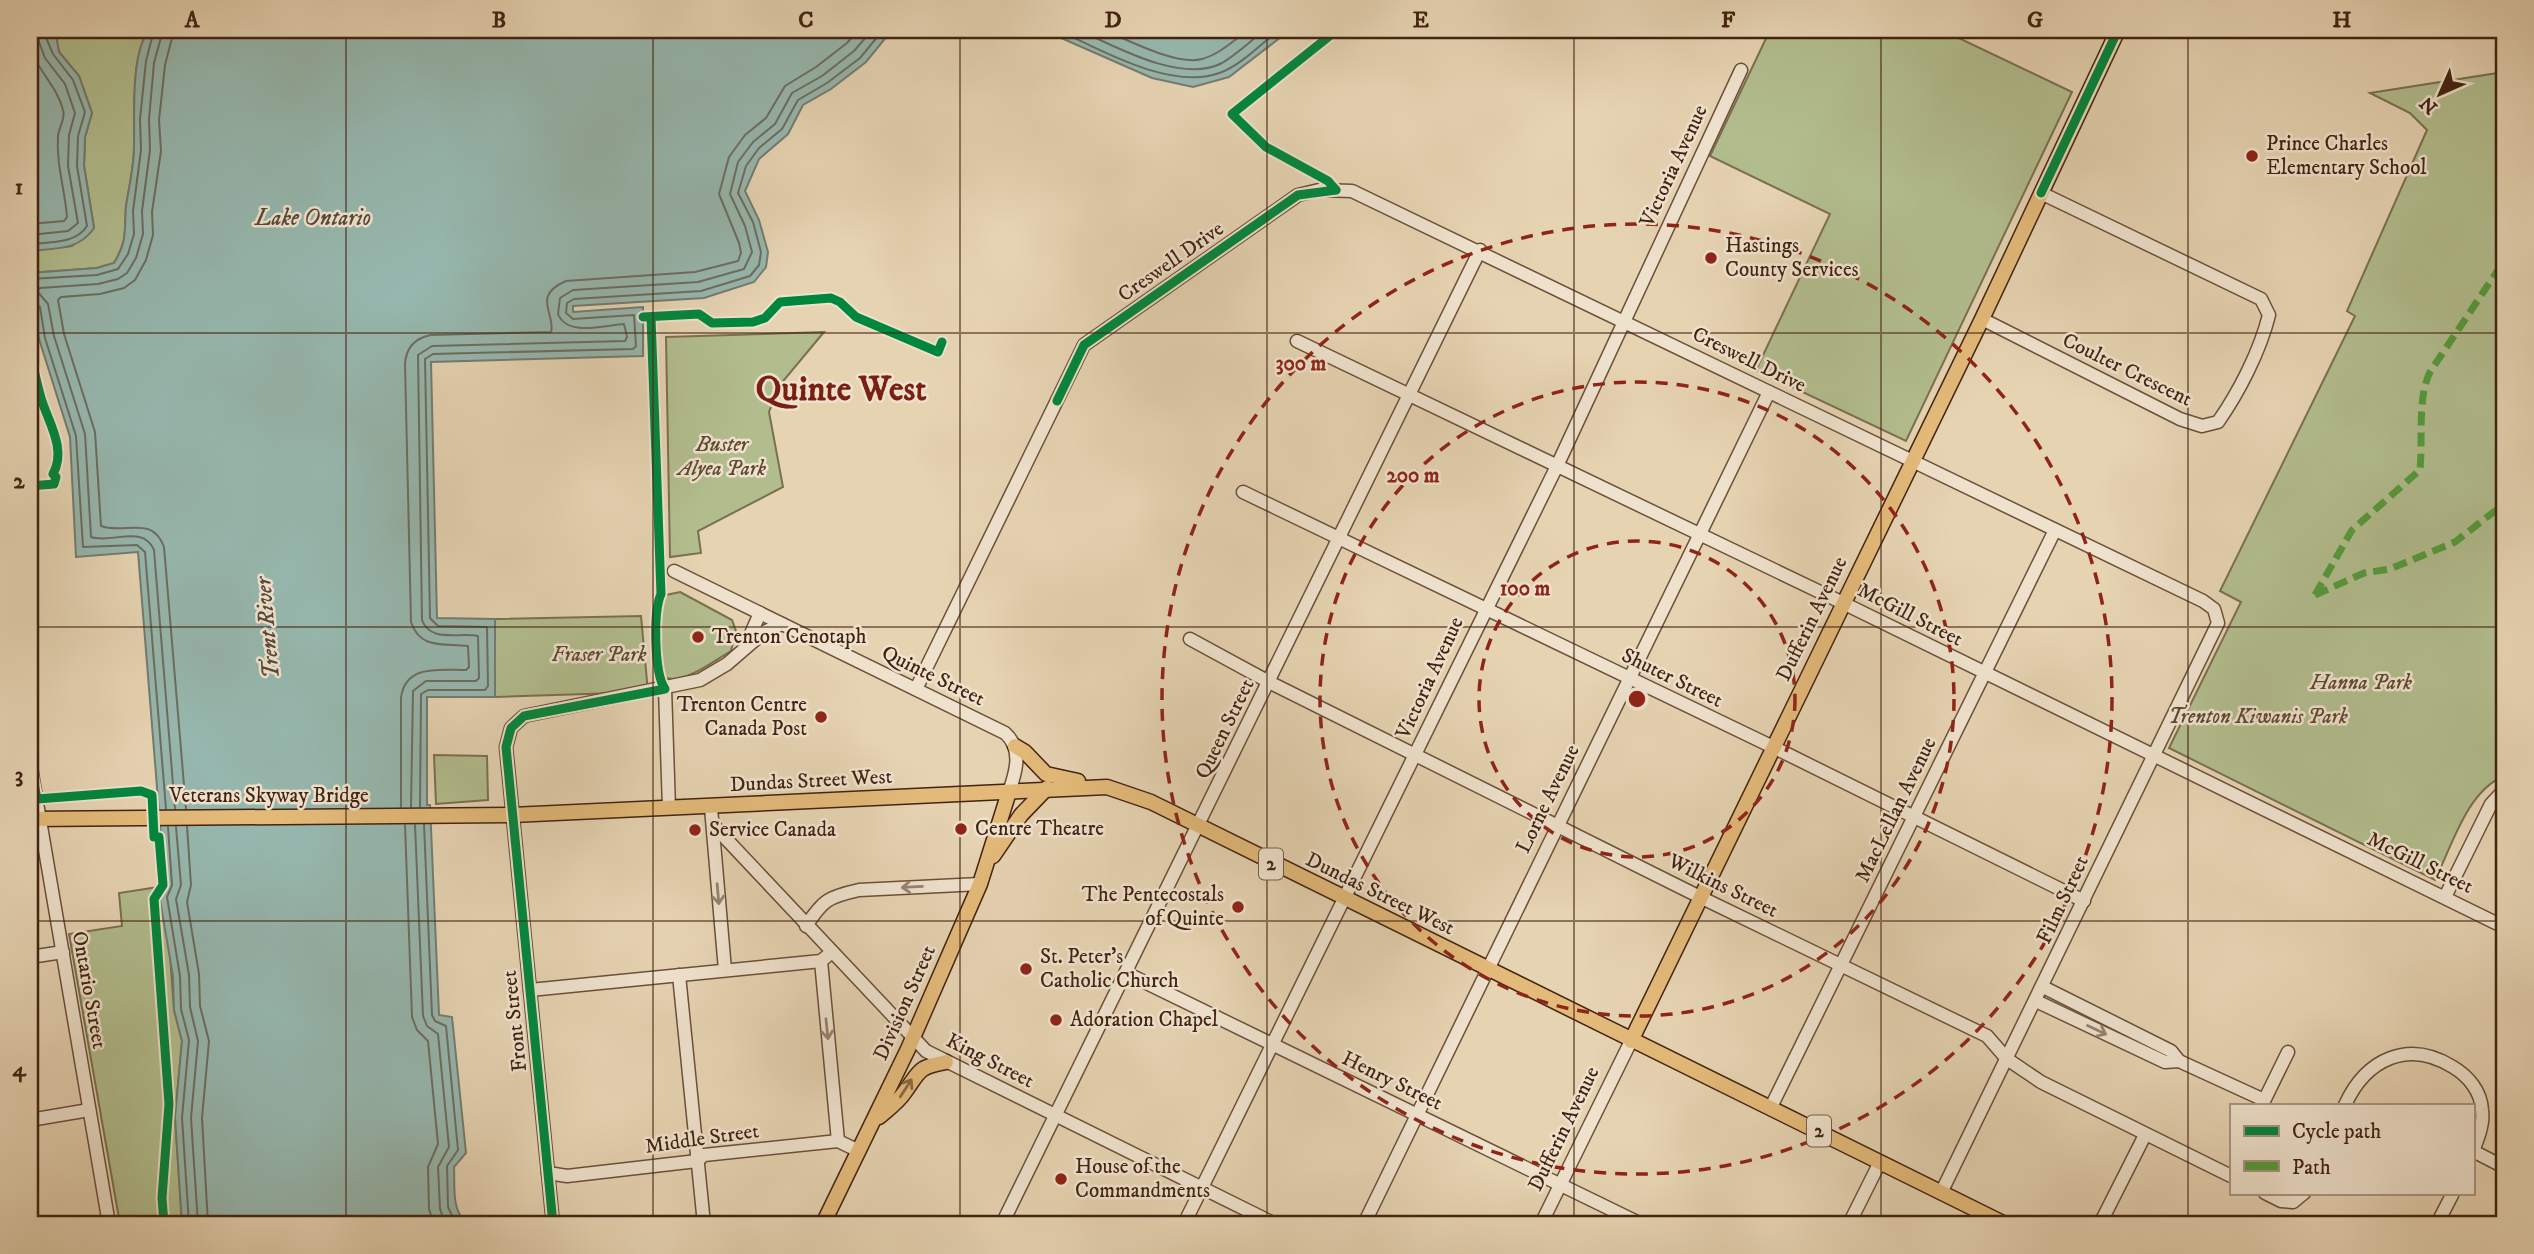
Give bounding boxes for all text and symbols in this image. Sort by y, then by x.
text: A [184,6,201,35]
text: B [492,6,506,35]
text: C [798,6,814,35]
text: D [1104,6,1122,35]
text: E [1413,6,1429,35]
text: F [1721,6,1736,35]
text: G [2027,6,2043,35]
text: H [2332,6,2352,35]
north arrow [2404,60,2474,130]
text: N [2415,91,2443,119]
street label: Victoria Avenue [1634,101,1714,232]
place label: Prince Charles Elementary School [2266,131,2427,181]
marker: Prince Charles Elementary School [2244,148,2260,164]
text: 1 [15,173,23,202]
water label: Lake Ontario [253,204,371,233]
street label: Creswell Drive [1113,216,1229,308]
place label: Hastings County Services [1725,233,1859,283]
marker: Hastings County Services [1703,250,1719,266]
street label: Creswell Drive [1688,321,1810,399]
street label: Coulter Crescent [2058,327,2196,413]
text: 300 m [1276,351,1327,377]
district label: Quinte West [756,368,927,412]
park label: Buster Alyea Park [676,432,766,482]
text: 200 m [1386,463,1440,489]
text: 2 [13,467,25,496]
street label: Dufferin Avenue [1771,552,1854,686]
water label: Trent River [249,574,287,680]
text: 100 m [1500,576,1550,602]
street label: McGill Street [1853,577,1967,653]
street label: Victoria Avenue [1390,613,1470,744]
place label: Trenton Cenotaph [712,624,866,650]
marker: Trenton Cenotaph [690,629,706,645]
street label: Quinte Street [877,640,989,712]
park label: Fraser Park [552,642,647,668]
street label: Shuter Street [1617,642,1727,714]
park label: Hanna Park [2309,670,2412,696]
street label: Queen Street [1190,674,1261,783]
centre of rings [1625,687,1649,711]
place label: Trenton Centre Canada Post [677,692,807,742]
park label: Trenton Kiwanis Park [2168,704,2348,730]
marker: Trenton Centre Canada Post [813,709,829,725]
street label: MacLellan Avenue [1850,733,1943,887]
street label: Lorne Avenue [1511,740,1586,858]
text: 3 [15,761,23,790]
street label: Dundas Street West [729,764,893,798]
street label: Veterans Skyway Bridge [168,783,369,809]
place label: Centre Theatre [975,816,1104,842]
place label: Service Canada [709,817,836,843]
marker: Centre Theatre [953,821,969,837]
marker: Service Canada [687,822,703,838]
street label: McGill Street [2363,826,2478,900]
street label: Dundas Street West [1301,847,1459,941]
road number: 2 [1259,848,1283,880]
street label: Wilkins Street [1663,848,1782,924]
street label: Film Street [2031,851,2095,948]
one-way arrow [901,881,924,894]
place label: The Pentecostals of Quinte [1082,882,1224,932]
one-way arrow [712,883,725,905]
marker: The Pentecostals of Quinte [1230,899,1246,915]
street label: Ontario Street [66,929,112,1051]
street label: Division Street [868,941,942,1065]
place label: St. Peter's Catholic Church [1040,944,1179,994]
marker: St. Peter's Catholic Church [1018,961,1034,977]
street label: Front Street [497,969,533,1073]
place label: Adoration Chapel [1070,1007,1219,1033]
marker: Adoration Chapel [1048,1012,1064,1028]
one-way arrow [821,1017,834,1040]
one-way arrow [2086,1024,2108,1037]
street label: King Street [942,1028,1039,1094]
street label: Henry Street [1337,1045,1447,1117]
text: 4 [12,1055,27,1084]
street label: Dufferin Avenue [1523,1062,1606,1196]
one-way arrow [898,1079,913,1098]
legend [2230,1104,2474,1194]
road number: 2 [1807,1116,1831,1147]
street label: Middle Street [643,1118,761,1160]
text: Cycle path [2292,1119,2381,1145]
place label: House of the Commandments [1075,1154,1210,1204]
text: Path [2292,1155,2331,1181]
marker: House of the Commandments [1053,1171,1069,1187]

